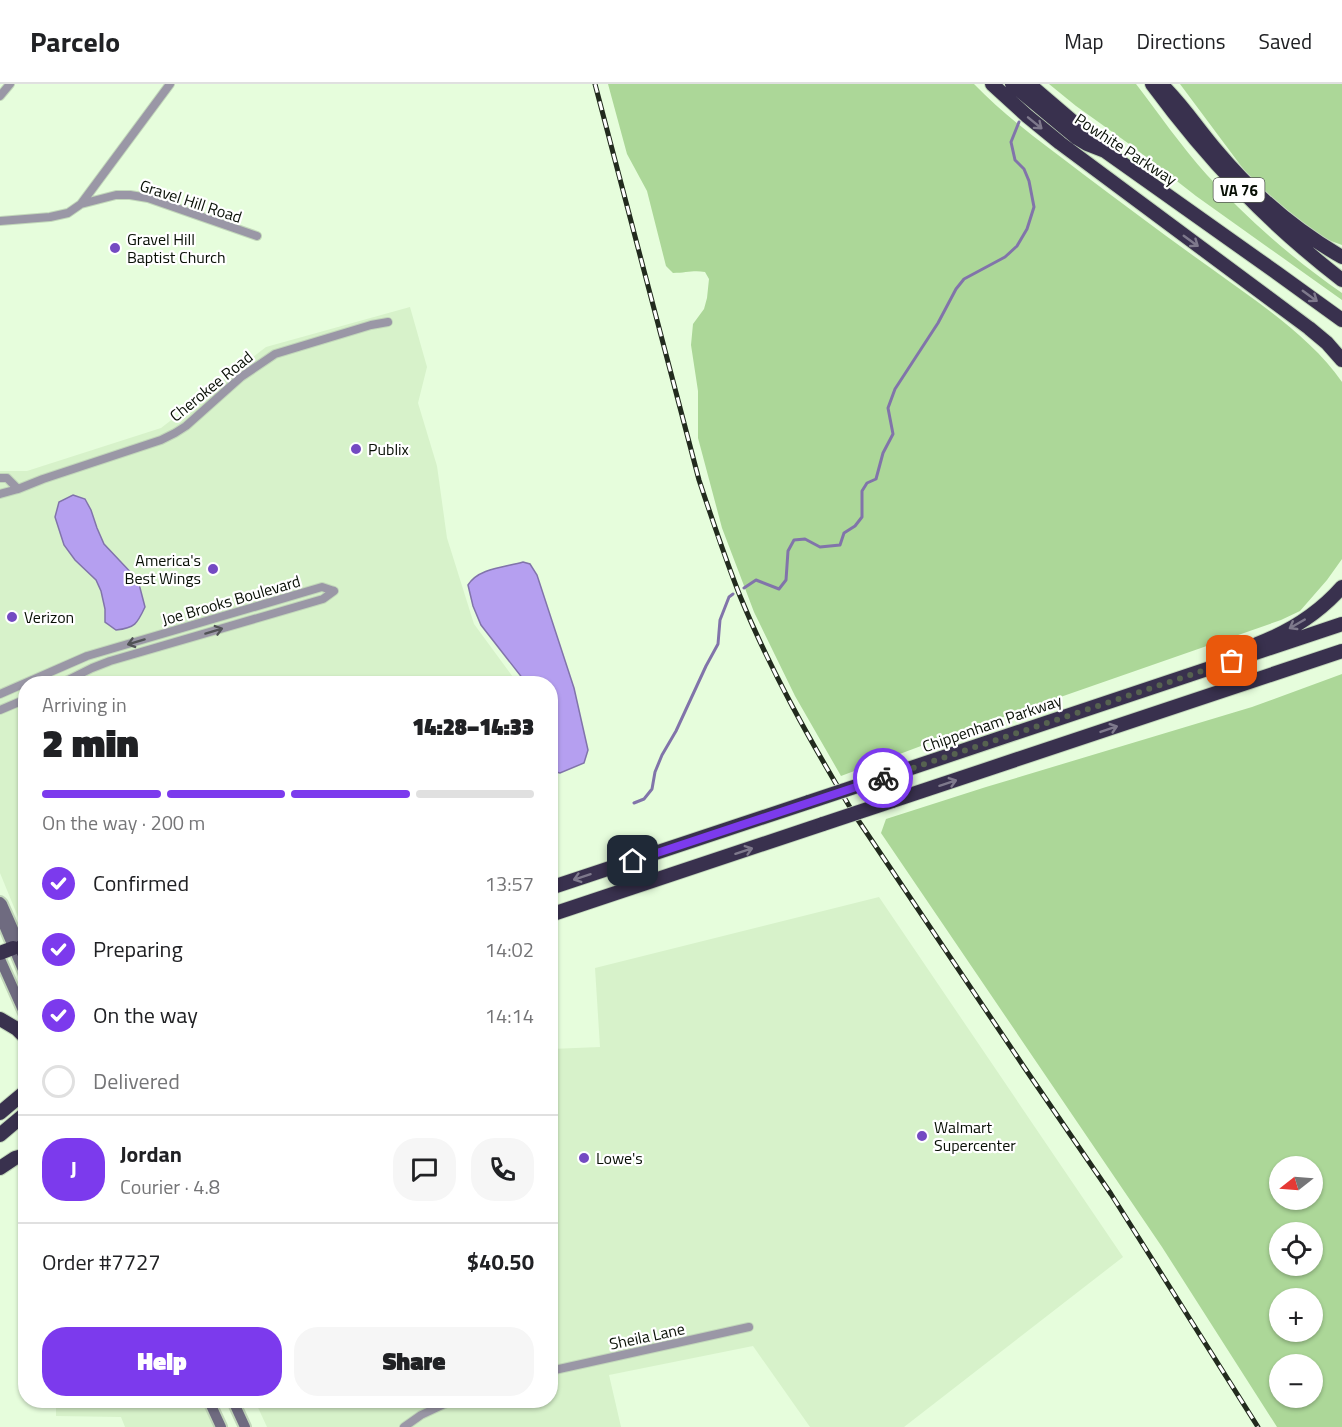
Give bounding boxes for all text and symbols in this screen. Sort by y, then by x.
text: Parcelo [30,20,120,63]
text: Map [1064,25,1104,57]
text: Directions [1137,25,1226,57]
text: Saved [1259,25,1312,57]
street label: Powhite Parkway [1070,107,1182,191]
one-way arrow [1027,116,1042,130]
street label: Gravel Hill Road [137,173,245,229]
road number: VA 76 [1214,178,1264,202]
place label: Gravel Hill Baptist Church [127,227,226,269]
one-way arrow [1182,234,1198,247]
marker: Gravel Hill Baptist Church [108,241,122,255]
one-way arrow [1301,290,1317,302]
street label: Cherokee Road [164,345,258,427]
place label: Publix [368,437,409,461]
marker: Publix [349,442,363,456]
place label: America's Best Wings [125,548,201,590]
marker: America's Best Wings [206,562,220,576]
street label: Joe Brooks Boulevard [159,569,303,631]
place label: Verizon [24,605,74,629]
marker: Verizon [5,610,19,624]
one-way arrow [1289,619,1306,631]
one-way arrow [204,625,223,636]
pin [1206,635,1257,686]
one-way arrow [127,637,146,648]
icon: bag [1215,644,1248,677]
street label: Chippenham Parkway [919,688,1065,758]
text: Arriving in [42,689,127,720]
text: 14:28–14:33 [412,710,534,744]
text: 2 min [42,713,139,772]
one-way arrow [1099,723,1117,734]
courier [853,748,913,808]
icon: bike [867,762,900,795]
one-way arrow [938,777,957,788]
text: On the way · 200 m [42,807,205,838]
pin [607,835,658,886]
icon: home [616,844,649,877]
one-way arrow [734,844,753,855]
text: Confirmed [93,866,189,900]
icon: check [42,867,75,900]
text: 13:57 [485,868,534,899]
one-way arrow [573,873,592,884]
text: Preparing [93,932,183,966]
icon: check [42,933,75,966]
text: 14:02 [485,934,534,965]
text: On the way [93,998,198,1032]
icon: check [42,999,75,1032]
text: 14:14 [485,1000,534,1031]
text: Delivered [93,1064,180,1098]
place label: Walmart Supercenter [934,1115,1016,1157]
marker: Walmart Supercenter [915,1129,929,1143]
text: Jordan [120,1137,182,1171]
button: chat [393,1138,456,1201]
button: phone [471,1138,534,1201]
place label: Lowe's [596,1146,643,1170]
marker: Lowe's [577,1151,591,1165]
text: J [70,1152,77,1186]
north arrow [1269,1156,1323,1210]
map controls [1269,1156,1323,1408]
text: Courier · 4.8 [120,1171,220,1202]
button: locate [1269,1222,1323,1276]
text: Order #7727 [42,1245,161,1279]
text: $40.50 [467,1245,534,1279]
button: + [1269,1288,1323,1342]
street label: Sheila Lane [607,1316,687,1356]
button: Help [42,1327,282,1396]
button: Share [294,1327,534,1396]
button: − [1269,1354,1323,1408]

